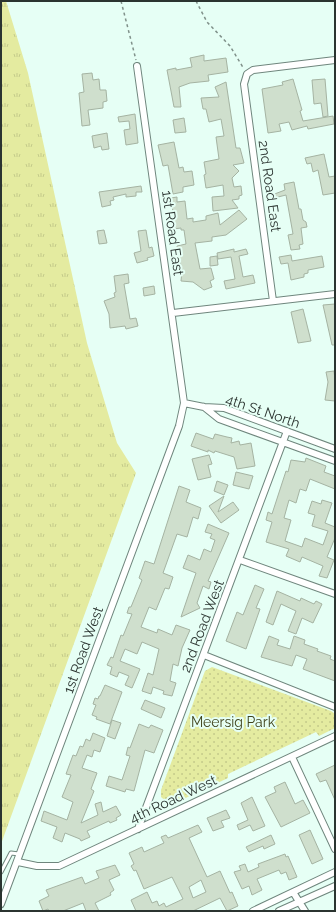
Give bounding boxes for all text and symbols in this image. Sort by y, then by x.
street label: 2nd Road East [256,139,284,233]
street label: 1st Road East [159,189,187,277]
street label: 4th St North [224,391,302,431]
street label: 2nd Road West [177,577,227,675]
street label: 1st Road West [60,604,106,696]
park label: Meersig Park [191,714,276,730]
street label: 4th Road West [127,772,219,826]

